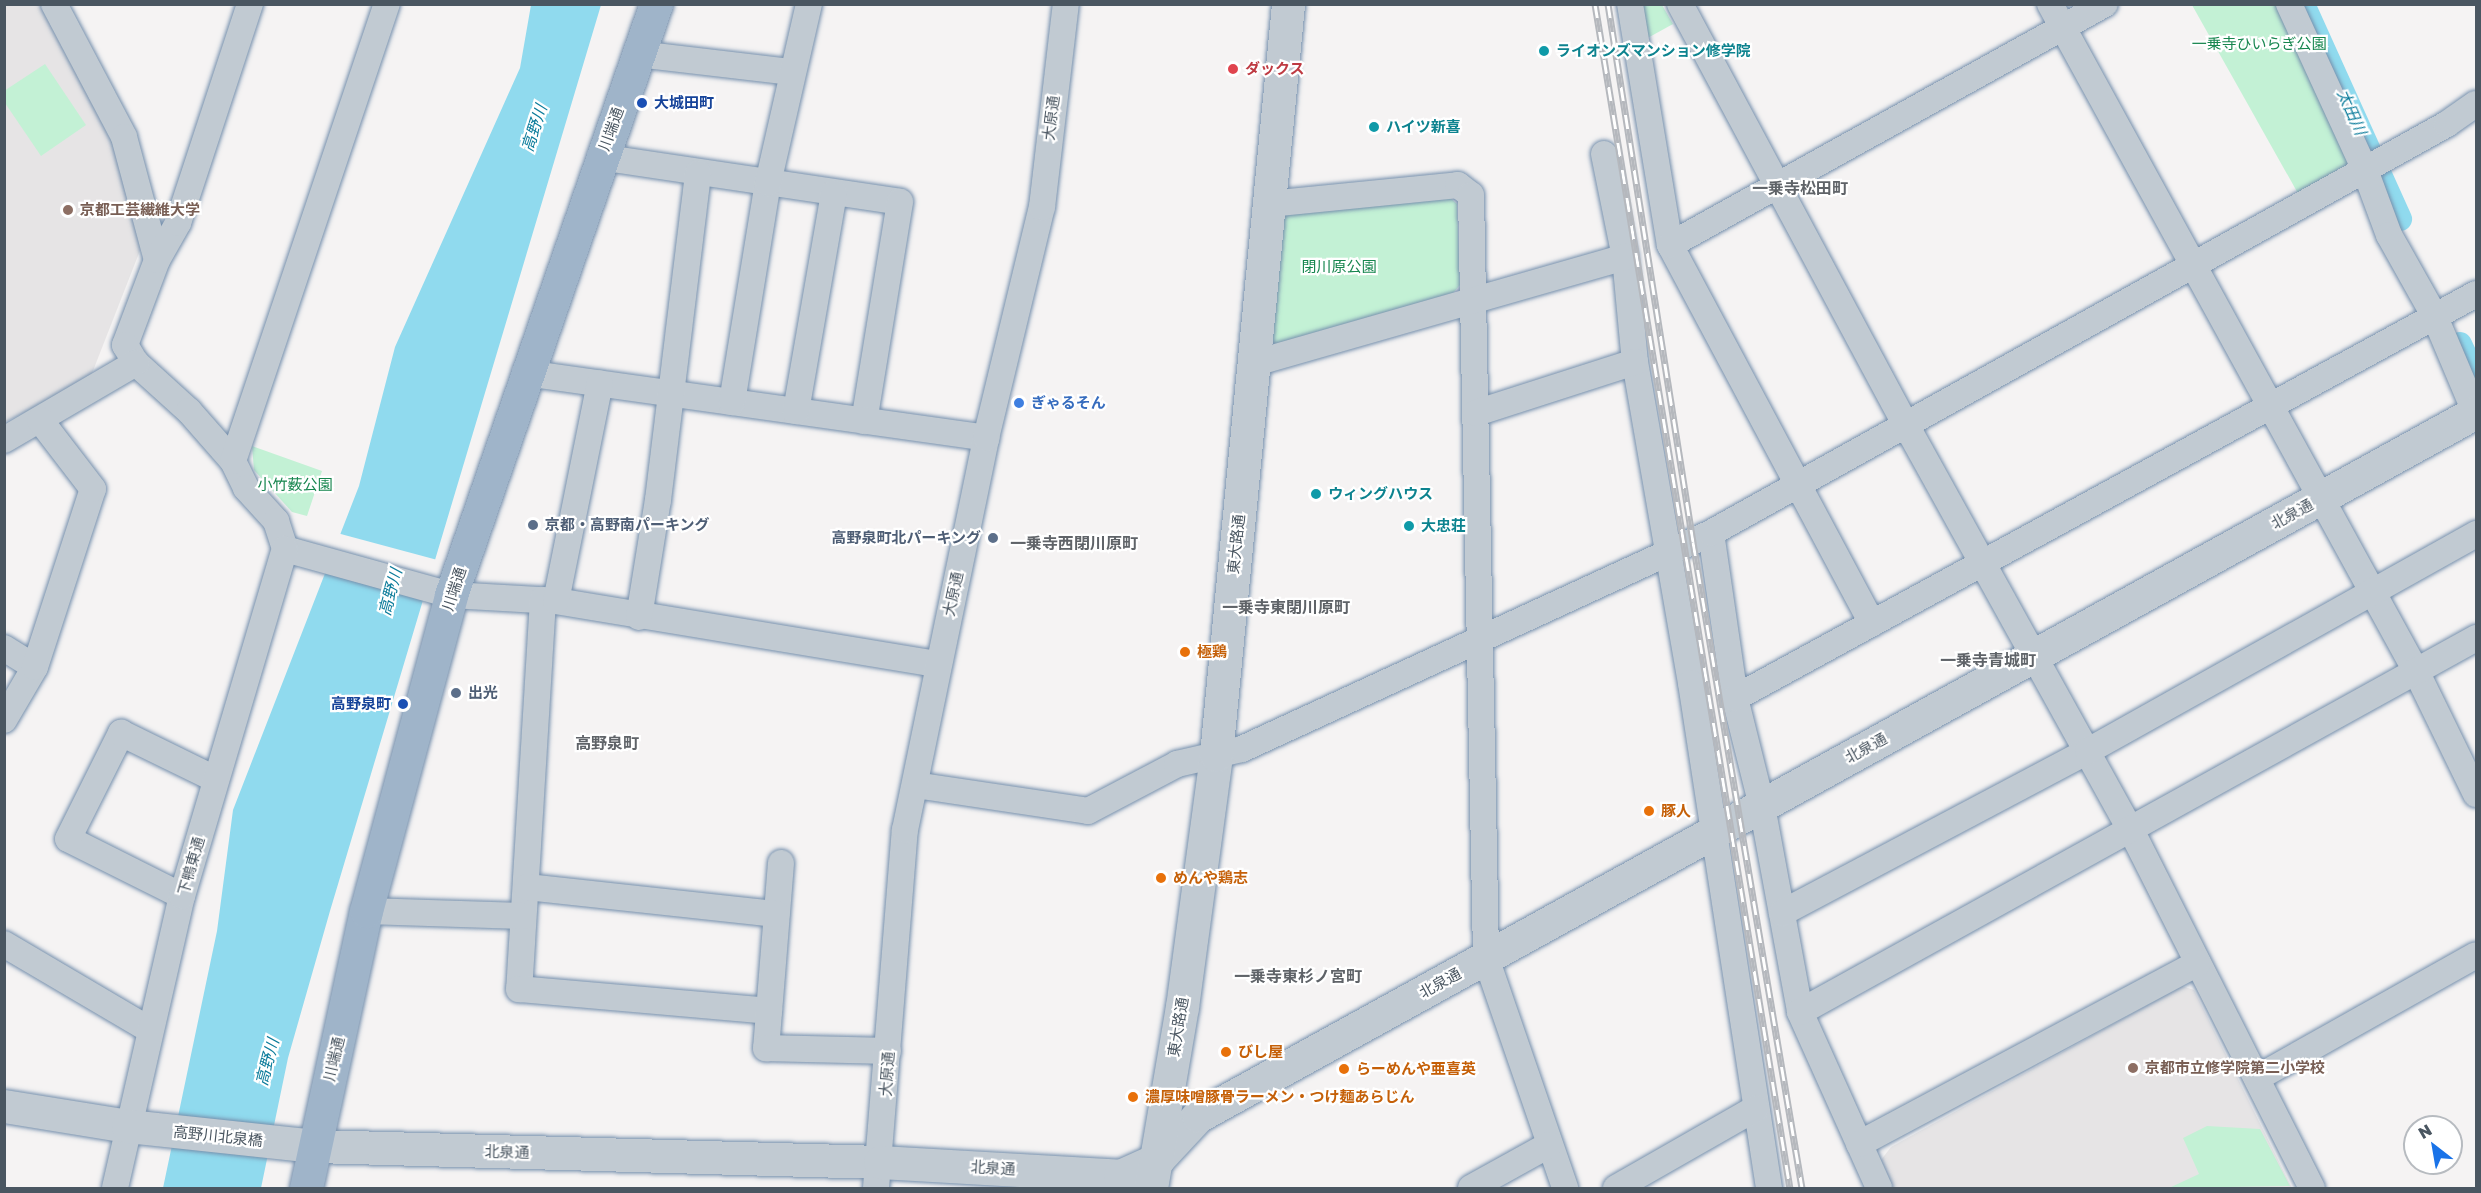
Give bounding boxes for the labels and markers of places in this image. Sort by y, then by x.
place label: ライオンズマンション修学院 [1556,42,1751,60]
marker: ライオンズマンション修学院 [1537,44,1551,58]
place label: ダックス [1245,60,1305,78]
marker: ダックス [1226,62,1240,76]
place label: 大城田町 [654,94,714,112]
marker: 大城田町 [635,96,649,110]
place label: ハイツ新喜 [1386,118,1461,136]
marker: ハイツ新喜 [1367,120,1381,134]
place label: 京都工芸繊維大学 [80,201,200,219]
marker: 京都工芸繊維大学 [61,203,75,217]
place label: ぎゃるそん [1031,394,1106,412]
marker: ぎゃるそん [1012,396,1026,410]
place label: ウィングハウス [1328,485,1433,503]
marker: ウィングハウス [1309,487,1323,501]
place label: 京都・高野南パーキング [545,516,710,534]
place label: 大忠荘 [1421,517,1466,535]
marker: 京都・高野南パーキング [526,518,540,532]
marker: 大忠荘 [1402,519,1416,533]
place label: 高野泉町北パーキング [831,529,981,547]
marker: 高野泉町北パーキング [986,531,1000,545]
place label: 極鶏 [1197,643,1227,661]
marker: 極鶏 [1178,645,1192,659]
place label: 出光 [468,684,498,702]
marker: 出光 [449,686,463,700]
place label: 高野泉町 [331,695,391,713]
marker: 高野泉町 [396,697,410,711]
place label: 豚人 [1661,802,1691,820]
marker: 豚人 [1642,804,1656,818]
place label: めんや鶏志 [1173,869,1248,887]
marker: めんや鶏志 [1154,871,1168,885]
place label: びし屋 [1238,1043,1283,1061]
marker: びし屋 [1219,1045,1233,1059]
place label: 京都市立修学院第二小学校 [2145,1059,2325,1077]
place label: らーめんや亜喜英 [1356,1060,1476,1078]
marker: 京都市立修学院第二小学校 [2126,1061,2140,1075]
marker: らーめんや亜喜英 [1337,1062,1351,1076]
place label: 濃厚味噌豚骨ラーメン・つけ麺あらじん [1145,1088,1415,1106]
marker: 濃厚味噌豚骨ラーメン・つけ麺あらじん [1126,1090,1140,1104]

